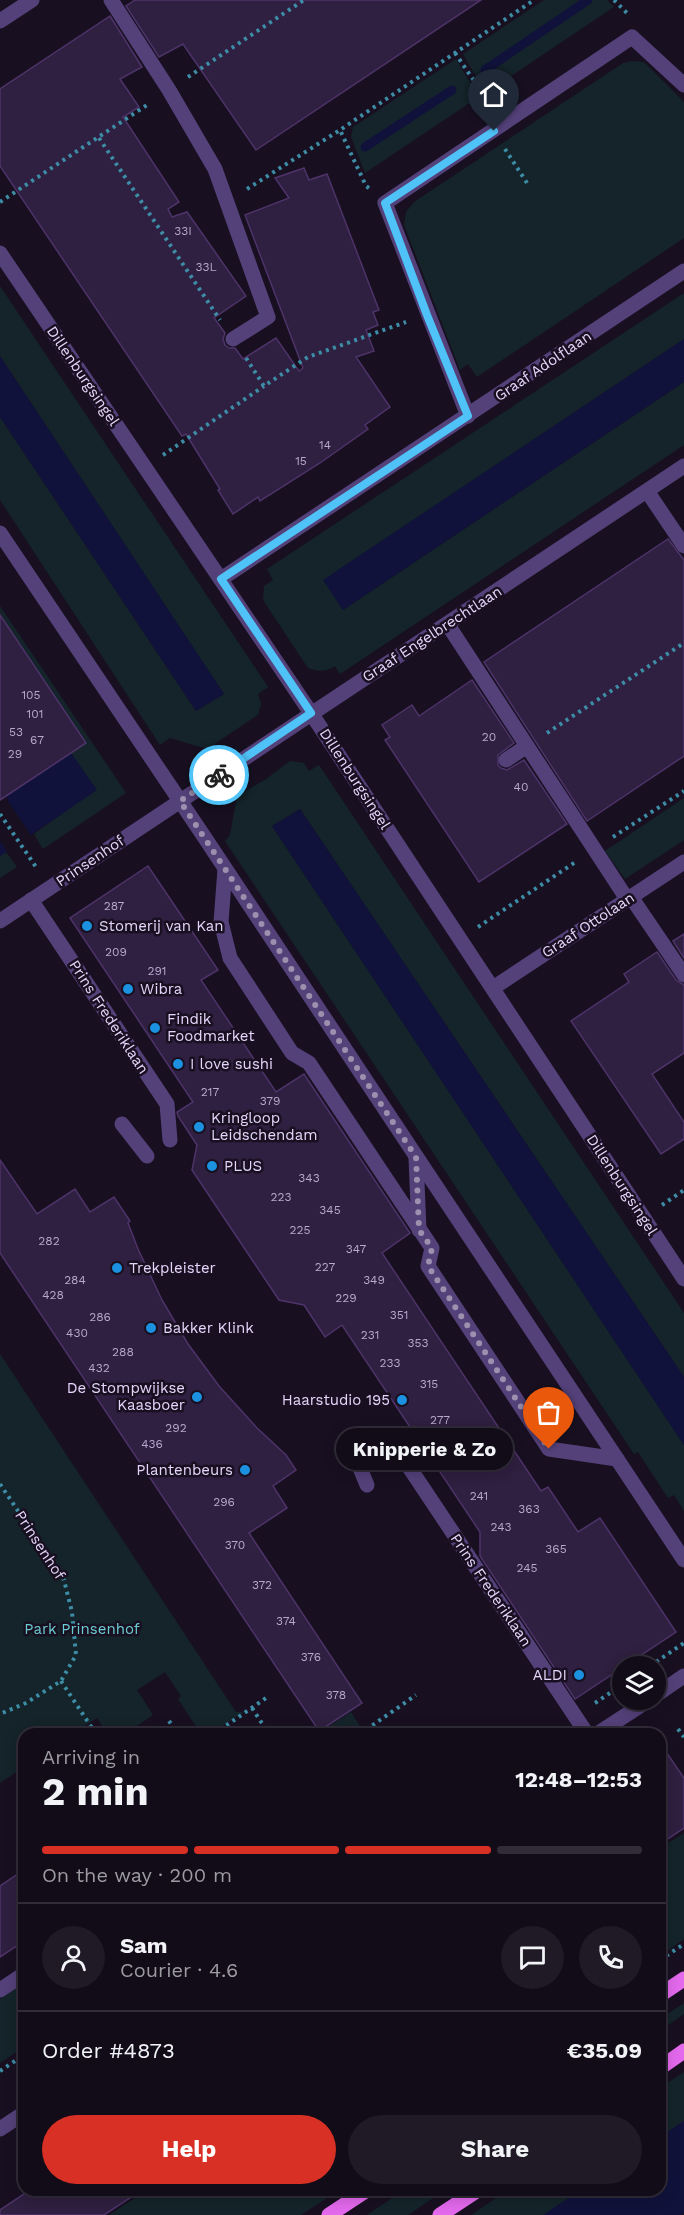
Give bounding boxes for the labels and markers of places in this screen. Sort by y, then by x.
pin [468,69,519,131]
place label: Stomerij van Kan [99,917,224,935]
marker: Stomerij van Kan [80,919,94,933]
place label: Wibra [140,980,183,998]
marker: Wibra [121,982,135,996]
place label: Findik Foodmarket [167,1010,255,1045]
marker: Findik Foodmarket [148,1021,162,1035]
place label: I love sushi [190,1055,273,1073]
marker: I love sushi [171,1057,185,1071]
place label: Kringloop Leidschendam [211,1109,318,1144]
marker: Kringloop Leidschendam [192,1120,206,1134]
place label: PLUS [224,1157,262,1175]
marker: PLUS [205,1159,219,1173]
place label: Trekpleister [129,1259,216,1277]
marker: Trekpleister [110,1261,124,1275]
place label: Bakker Klink [163,1319,254,1337]
marker: Bakker Klink [144,1321,158,1335]
place label: De Stompwijkse Kaasboer [67,1379,185,1414]
pin [523,1387,574,1449]
marker: De Stompwijkse Kaasboer [190,1390,204,1404]
place label: Haarstudio 195 [282,1391,390,1409]
marker: Haarstudio 195 [395,1393,409,1407]
callout: Knipperie & Zo [336,1428,513,1470]
place label: Plantenbeurs [136,1461,233,1479]
marker: Plantenbeurs [238,1463,252,1477]
place label: ALDI [533,1666,567,1684]
marker: ALDI [572,1668,586,1682]

